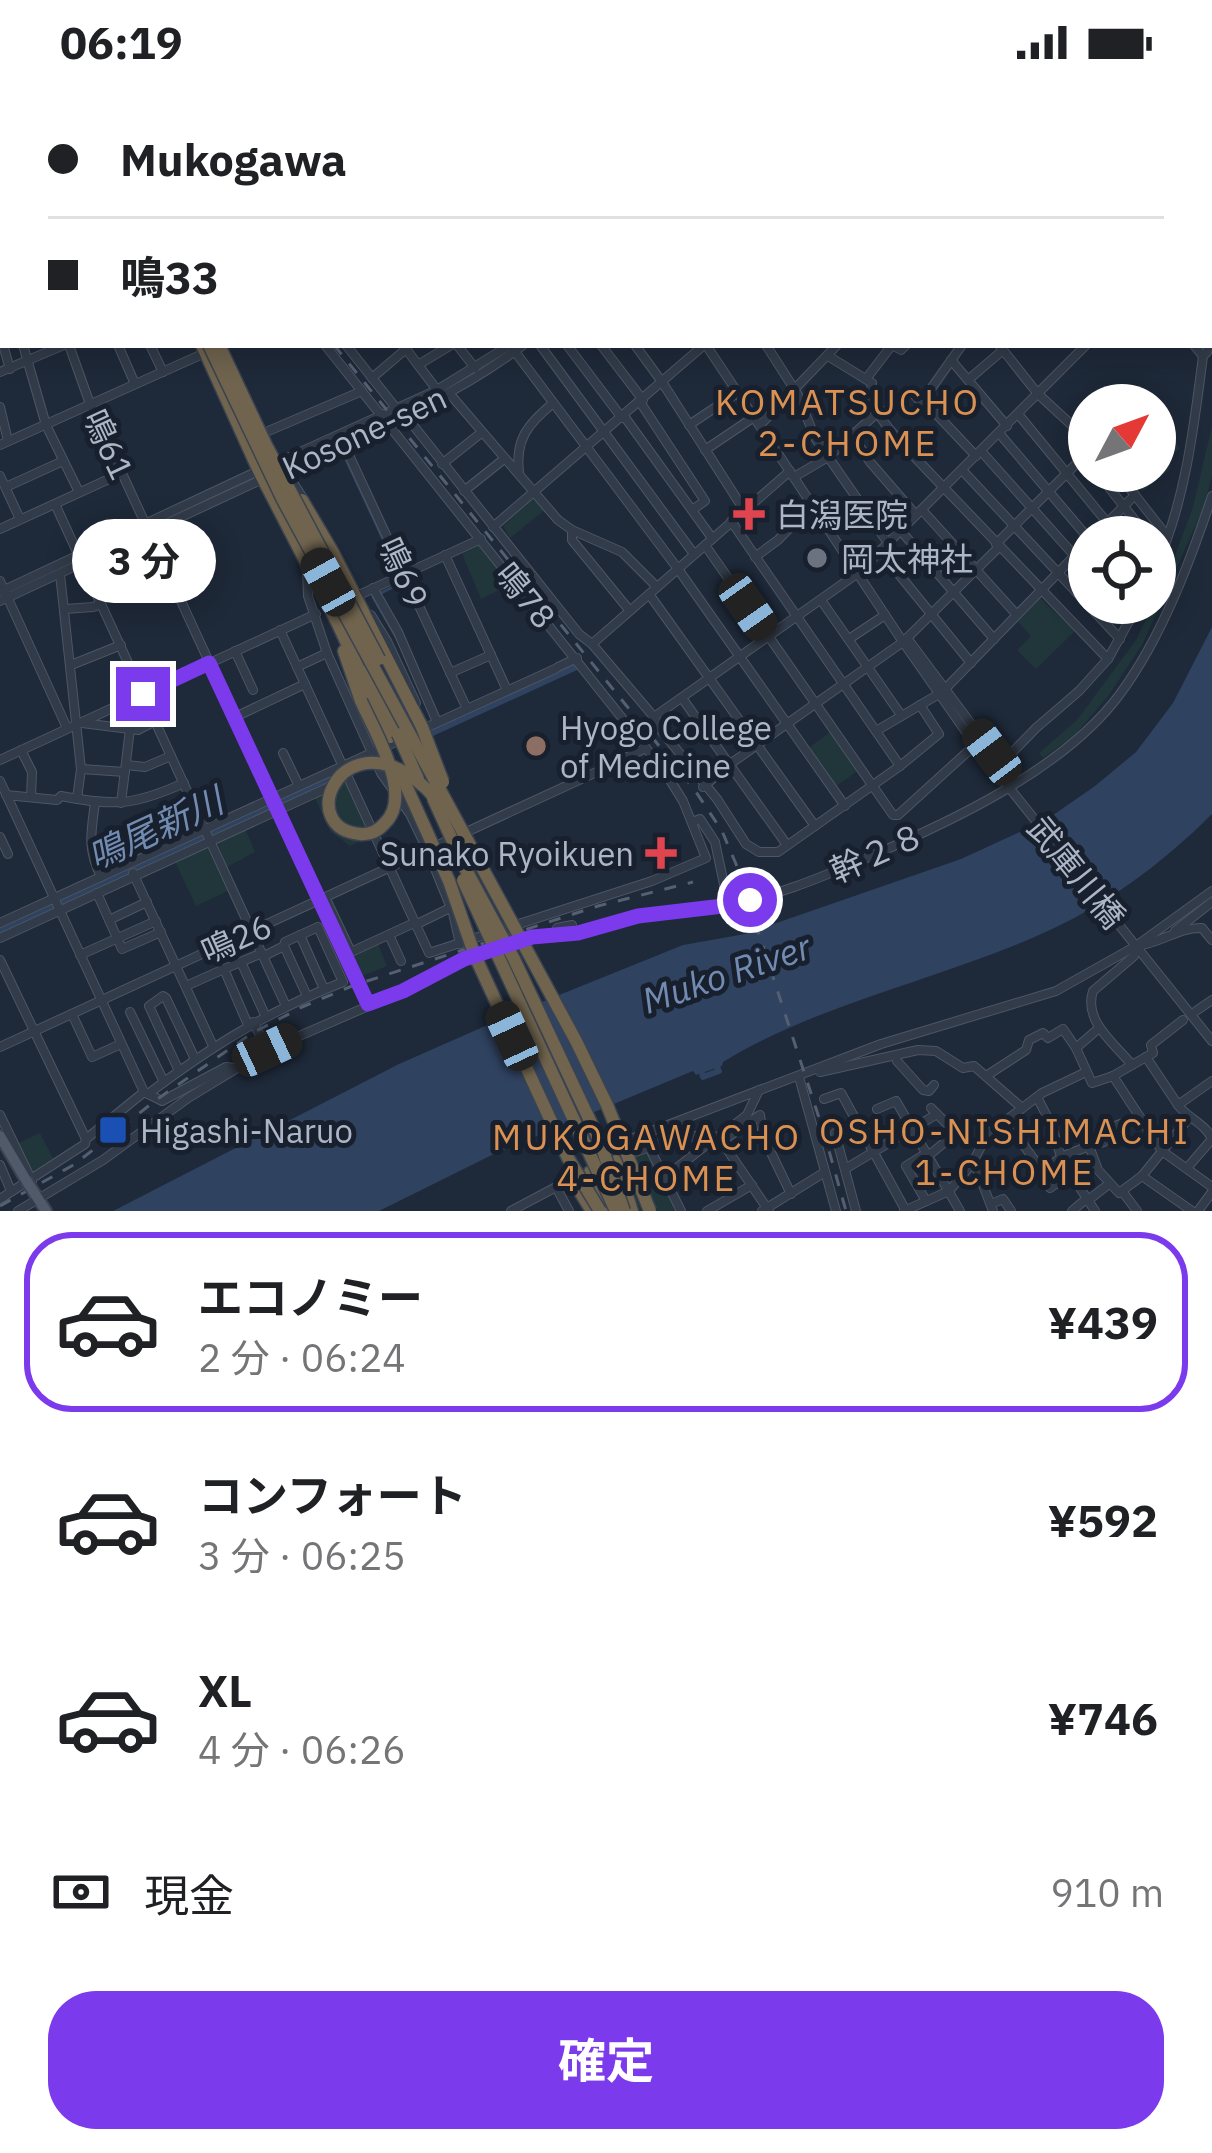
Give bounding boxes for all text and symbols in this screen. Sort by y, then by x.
text: 06:19 [60,13,183,71]
text: Mukogawa [120,130,347,188]
text: 鳴33 [120,248,219,306]
street label: Kosone-sen [275,375,453,489]
district label: KOMATSUCHO 2-CHOME [715,378,981,466]
north arrow [1068,384,1176,492]
map controls [1068,384,1176,624]
street label: 鳴61 [74,402,144,486]
place label: 白潟医院 [776,493,908,536]
marker: 白潟医院 [733,498,765,530]
button: locate [1068,516,1176,624]
callout: 3 分 [71,520,215,604]
street label: 鳴69 [369,530,439,614]
text: 3 分 [108,535,180,586]
place label: 岡太神社 [841,537,973,580]
car [295,542,361,622]
marker: 岡太神社 [804,545,830,571]
street label: 鳴78 [486,553,566,637]
car [713,567,783,647]
route end [116,667,170,721]
place label: Hyogo College of Medicine [560,706,772,787]
car [956,712,1028,792]
marker: Hyogo College of Medicine [523,733,549,759]
water label: 鳴尾新川 [80,775,234,880]
street label: 武庫川橋 [1019,807,1135,937]
street label: 幹２８ [823,812,931,892]
place label: Sunako Ryoikuen [380,832,634,875]
marker: Sunako Ryoikuen [645,837,677,869]
route start [723,873,777,927]
street label: 鳴26 [194,904,278,972]
water label: Muko River [635,922,817,1024]
car [480,996,544,1076]
car [227,1018,307,1082]
district label: OSHO-NISHIMACHI 1-CHOME [819,1107,1191,1195]
place label: Higashi-Naruo [140,1109,353,1152]
district label: MUKOGAWACHO 4-CHOME [492,1113,802,1201]
marker: Higashi-Naruo [97,1114,129,1146]
icon: car [54,1268,162,1376]
text: エコノミー [198,1268,423,1326]
text: ¥439 [1048,1293,1158,1351]
text: 2 分 · 06:24 [198,1332,406,1383]
icon: car [54,1466,162,1574]
text: コンフォート [198,1466,467,1524]
text: ¥592 [1048,1491,1158,1549]
text: 3 分 · 06:25 [198,1530,406,1581]
text: XL [198,1661,252,1719]
icon: car [54,1664,162,1772]
text: ¥746 [1048,1689,1158,1747]
text: 4 分 · 06:26 [198,1724,406,1775]
icon: cash [48,1859,114,1925]
text: 現金 [144,1866,234,1924]
text: 910 m [1051,1867,1164,1918]
button: 確定 [48,1991,1164,2129]

